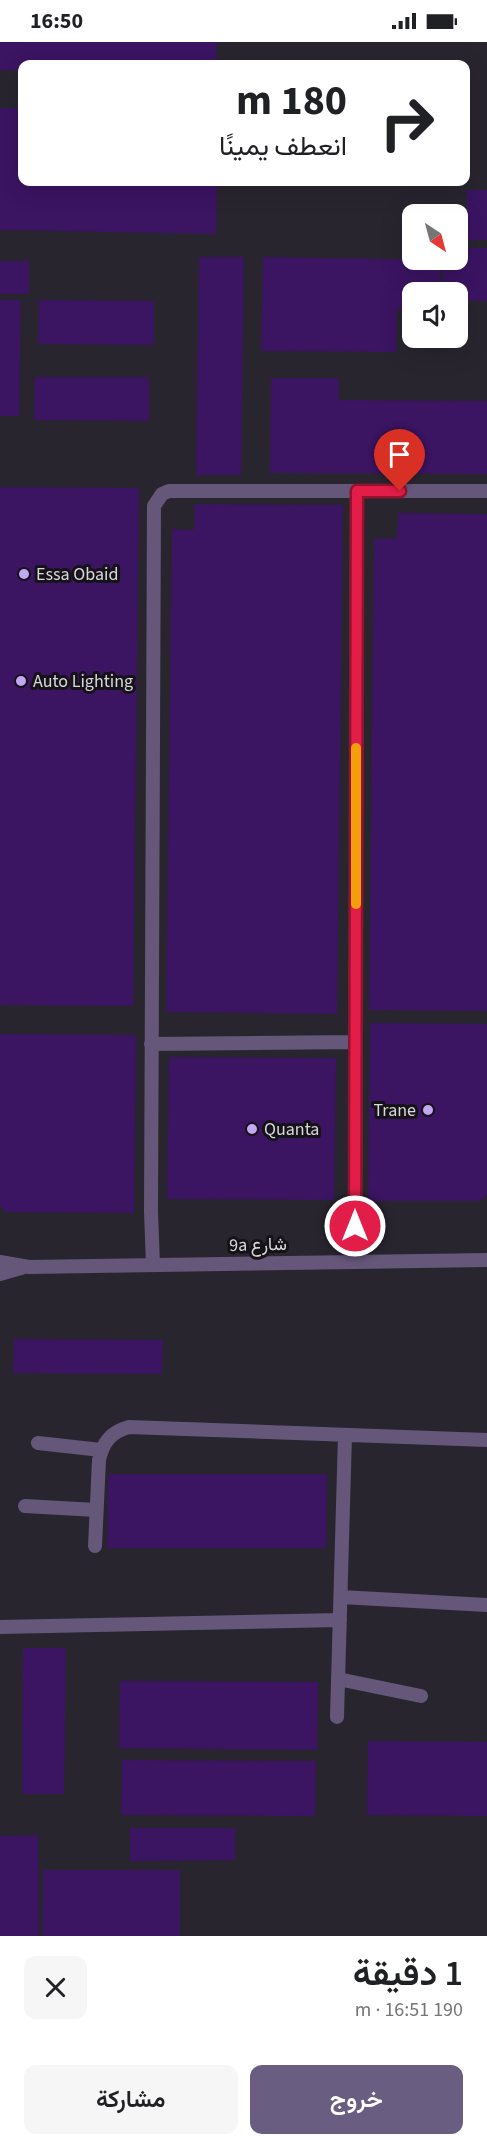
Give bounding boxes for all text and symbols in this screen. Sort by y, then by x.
text: 16:50 [30,5,83,37]
text: 180 m [236,71,347,131]
icon: right [368,84,446,162]
text: انعطف يمينًا [219,127,347,166]
north arrow [402,204,468,270]
map controls [402,204,468,348]
button: sound [402,282,468,348]
pin [374,429,425,491]
icon: arrive [383,438,416,471]
place label: Essa Obaid [36,562,118,587]
marker: Essa Obaid [17,567,31,581]
place label: Auto Lighting [33,669,133,694]
marker: Auto Lighting [14,674,28,688]
place label: Trane [374,1098,416,1123]
marker: Trane [421,1103,435,1117]
place label: Quanta [264,1117,319,1142]
marker: Quanta [245,1122,259,1136]
position arrow [323,1194,387,1258]
street label: 9a شارع [229,1232,287,1258]
text: 1 دقيقة [353,1948,463,1999]
button: close [24,1956,87,2019]
text: 190 m · 16:51 [355,1996,463,2024]
button: مشاركة [24,2065,238,2134]
button: خروج [250,2065,463,2134]

